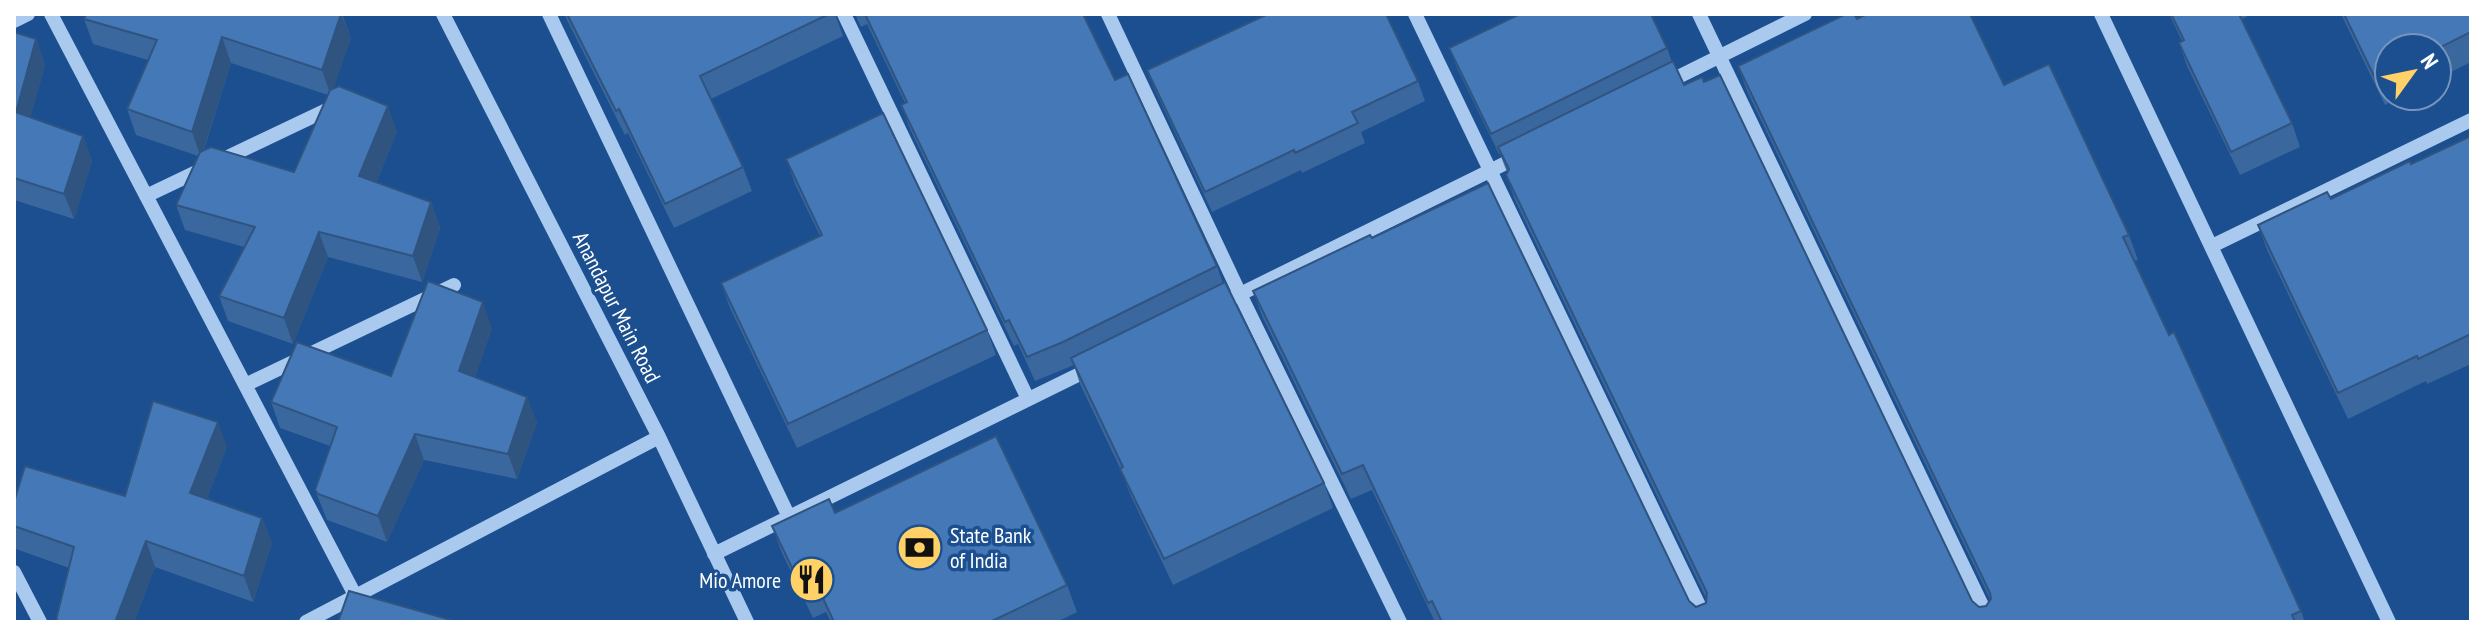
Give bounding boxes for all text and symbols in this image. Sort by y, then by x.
north arrow [2373,32,2453,112]
text: N [2415,48,2445,74]
street label: Anandapur Main Road [567,227,667,387]
place label: State Bank of India [950,521,1032,574]
bank icon: State Bank of India [895,524,943,572]
restaurant icon: Mio Amore [788,556,836,604]
place label: Mio Amore [699,566,781,594]

